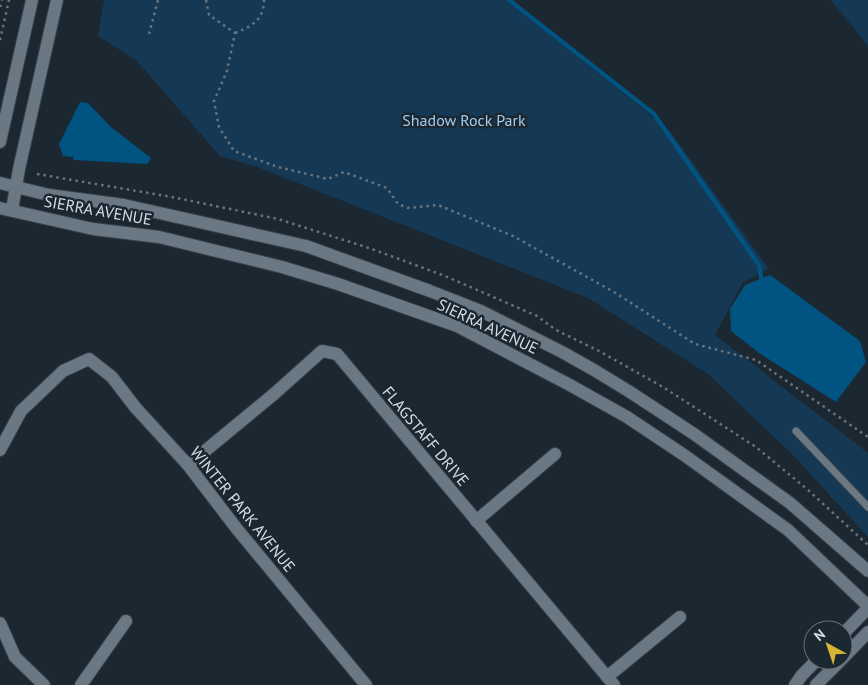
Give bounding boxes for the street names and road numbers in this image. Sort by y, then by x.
street label: SIERRA AVENUE [43,191,153,229]
street label: SIERRA AVENUE [434,294,542,358]
street label: FLAGSTAFF DRIVE [378,382,474,490]
street label: WINTER PARK AVENUE [186,442,300,576]

